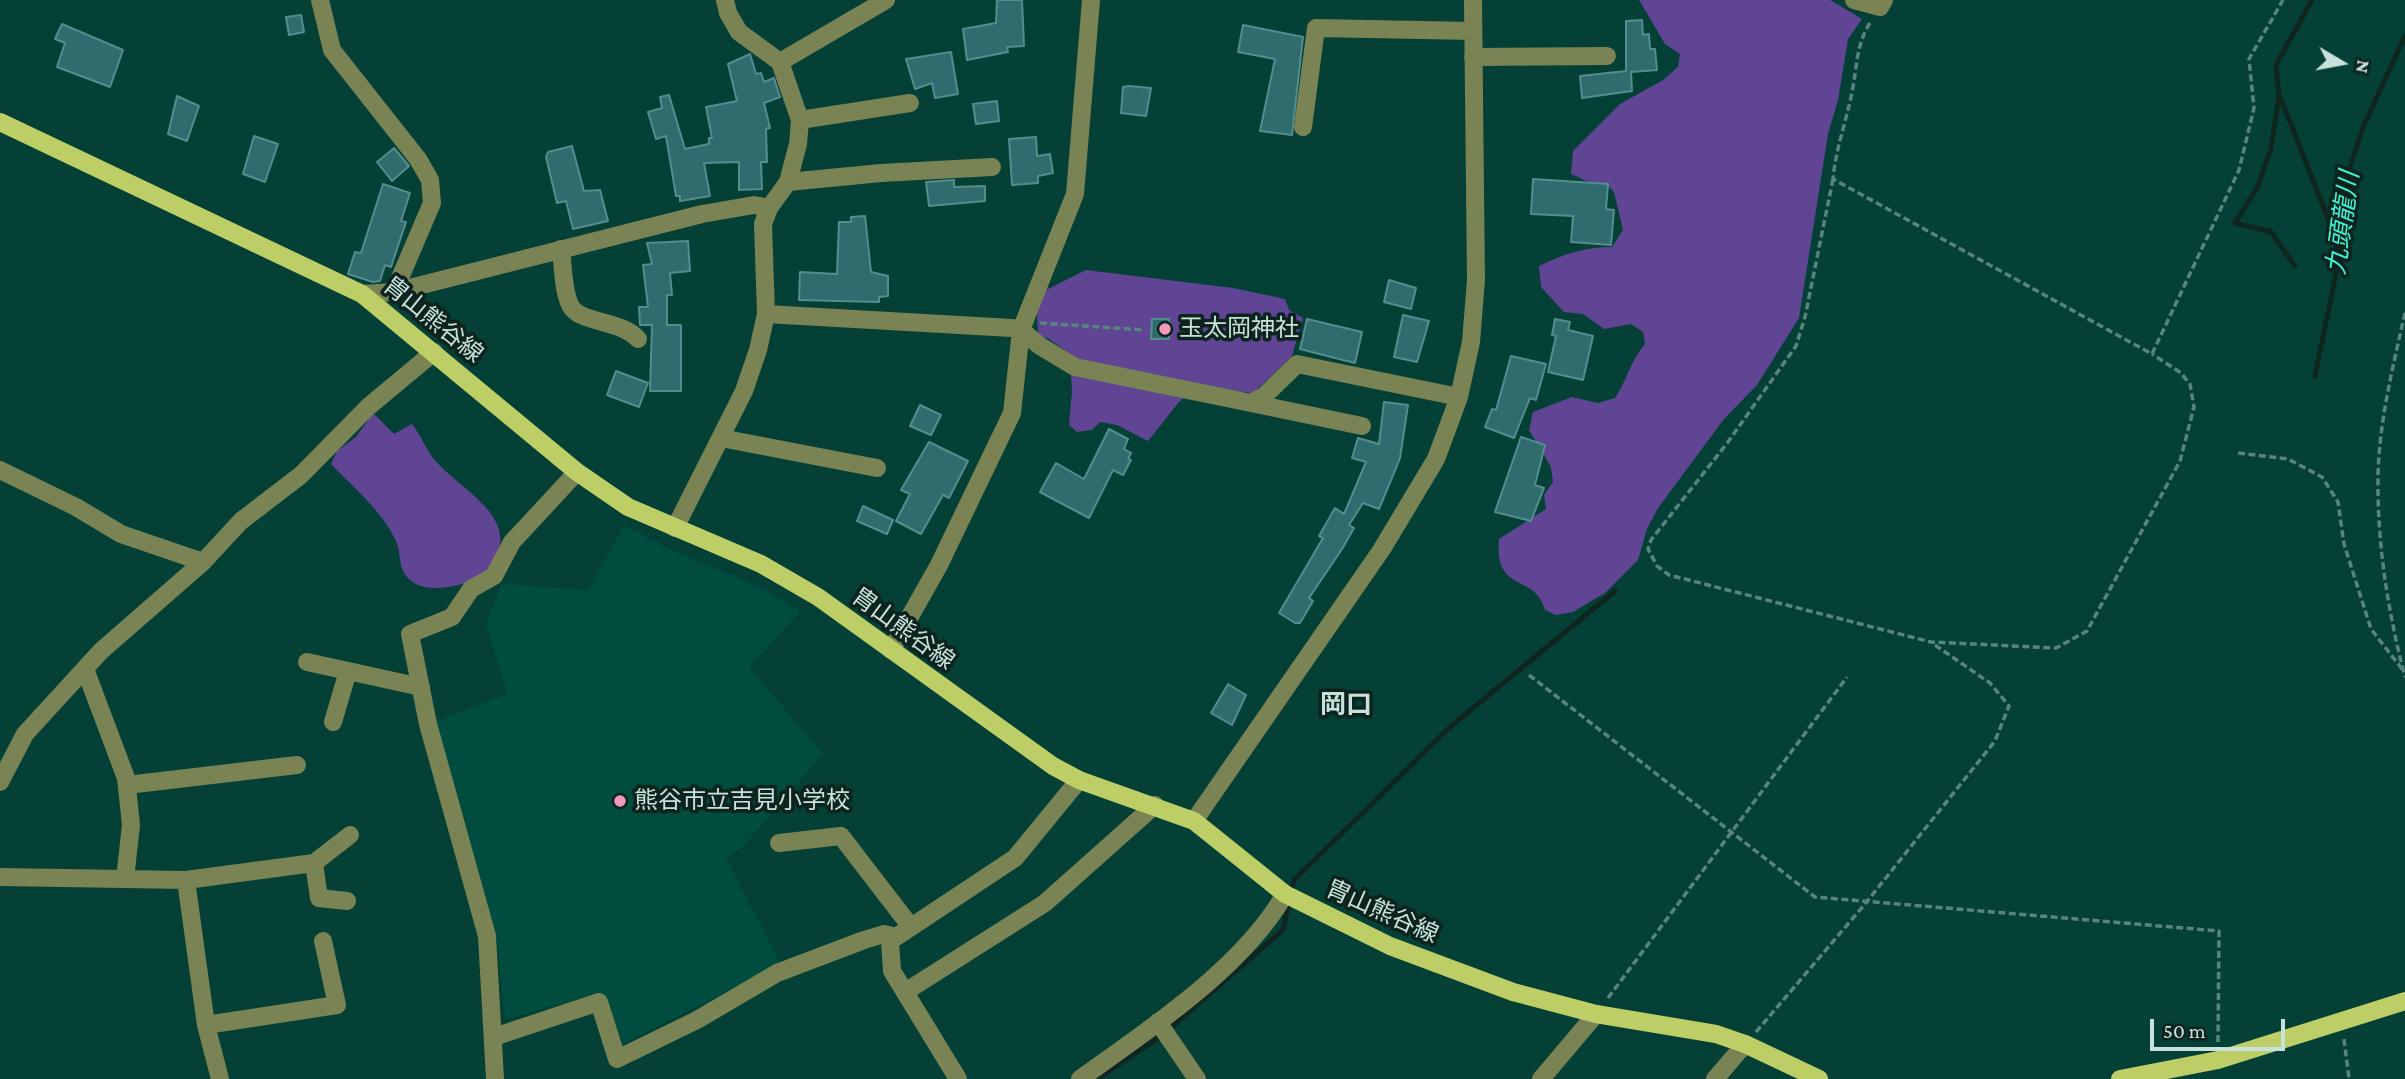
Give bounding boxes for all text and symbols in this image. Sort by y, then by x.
north arrow [2307,28,2377,98]
text: N [2352,59,2375,75]
water label: 九頭龍川 [2320,169,2366,277]
street label: 胄山熊谷線 [377,271,489,369]
place label: 玉太岡神社 [1179,315,1299,343]
marker: 玉太岡神社 [1157,321,1173,337]
street label: 胄山熊谷線 [846,582,960,676]
district label: 岡口 [1320,689,1372,721]
place label: 熊谷市立吉見小学校 [634,787,850,815]
marker: 熊谷市立吉見小学校 [612,793,628,809]
street label: 胄山熊谷線 [1321,874,1443,950]
scale bar [2153,1006,2288,1050]
text: 50 m [2163,1019,2206,1043]

